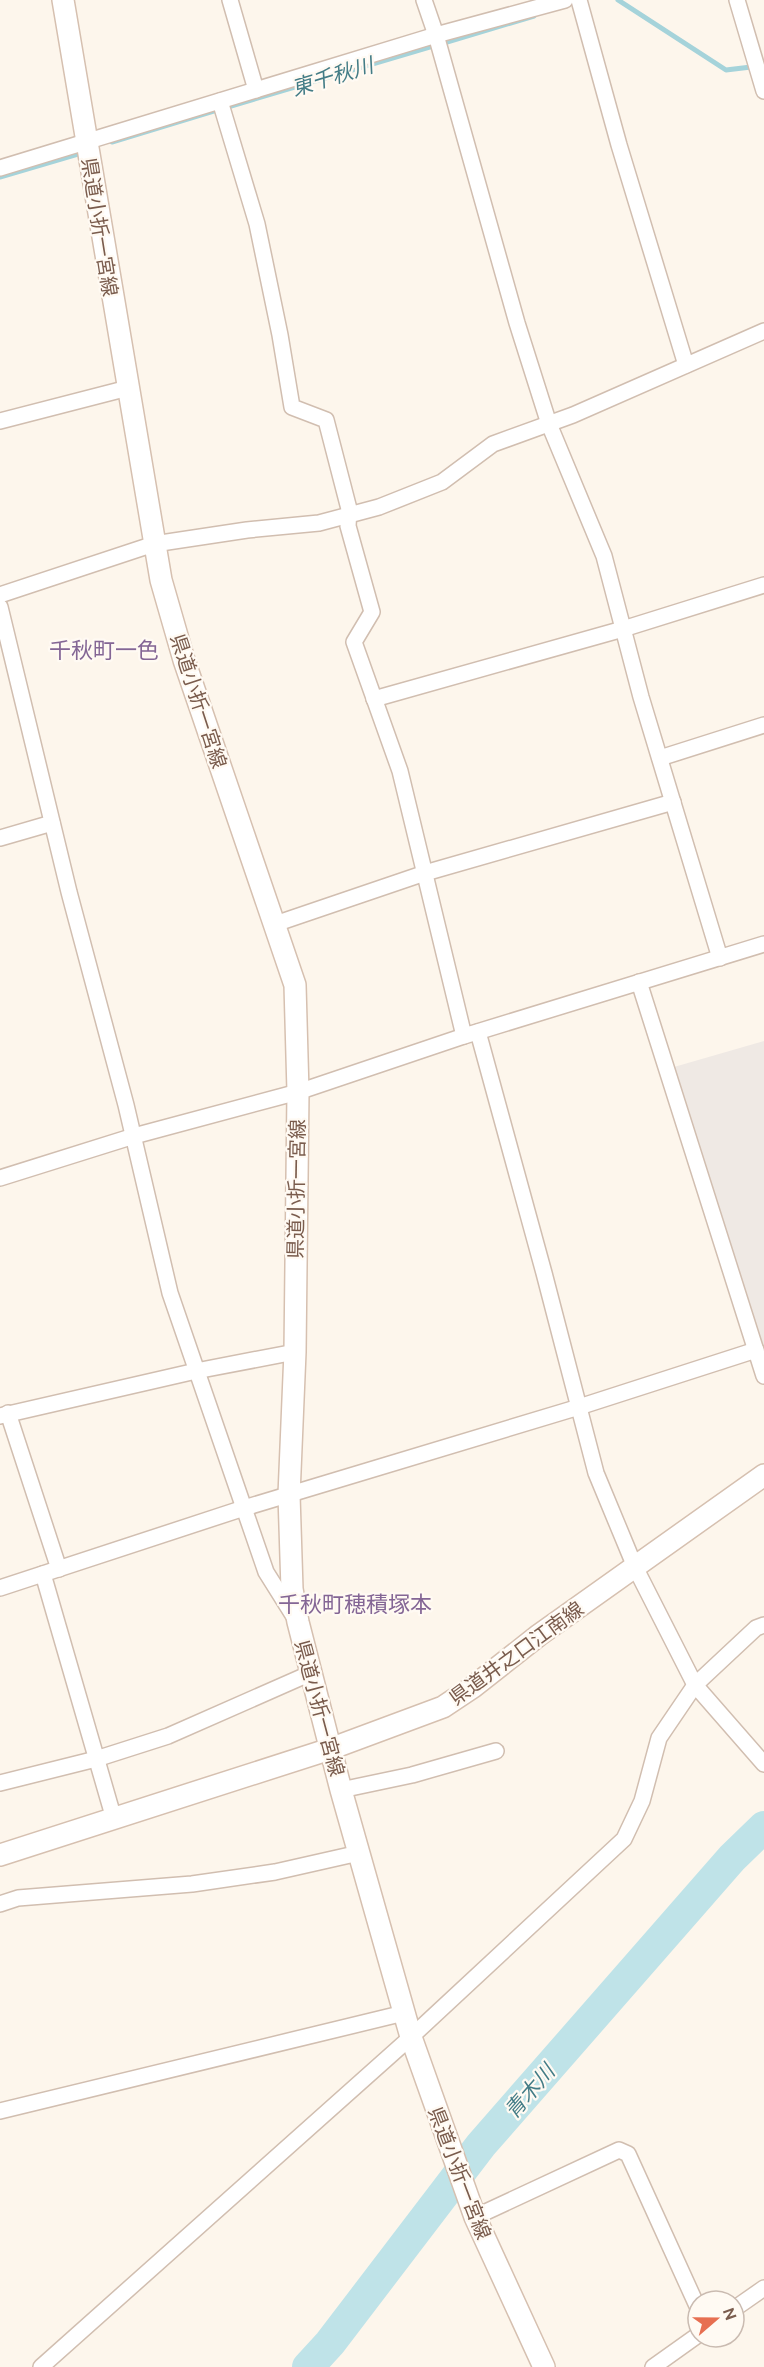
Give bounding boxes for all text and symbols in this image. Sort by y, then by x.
water label: 東千秋川 [288,52,378,100]
street label: 県道小折一宮線 [78,156,122,298]
street label: 県道小折一宮線 [166,631,232,771]
district label: 千秋町一色 [49,637,159,662]
street label: 県道小折一宮線 [283,1119,309,1259]
district label: 千秋町穂積塚本 [278,1591,432,1616]
street label: 県道井之口江南線 [445,1597,587,1709]
street label: 県道小折一宮線 [291,1637,349,1779]
water label: 青木川 [499,2058,560,2123]
street label: 県道小折一宮線 [424,2104,496,2242]
north arrow [686,2289,746,2349]
text: N [720,2305,741,2323]

